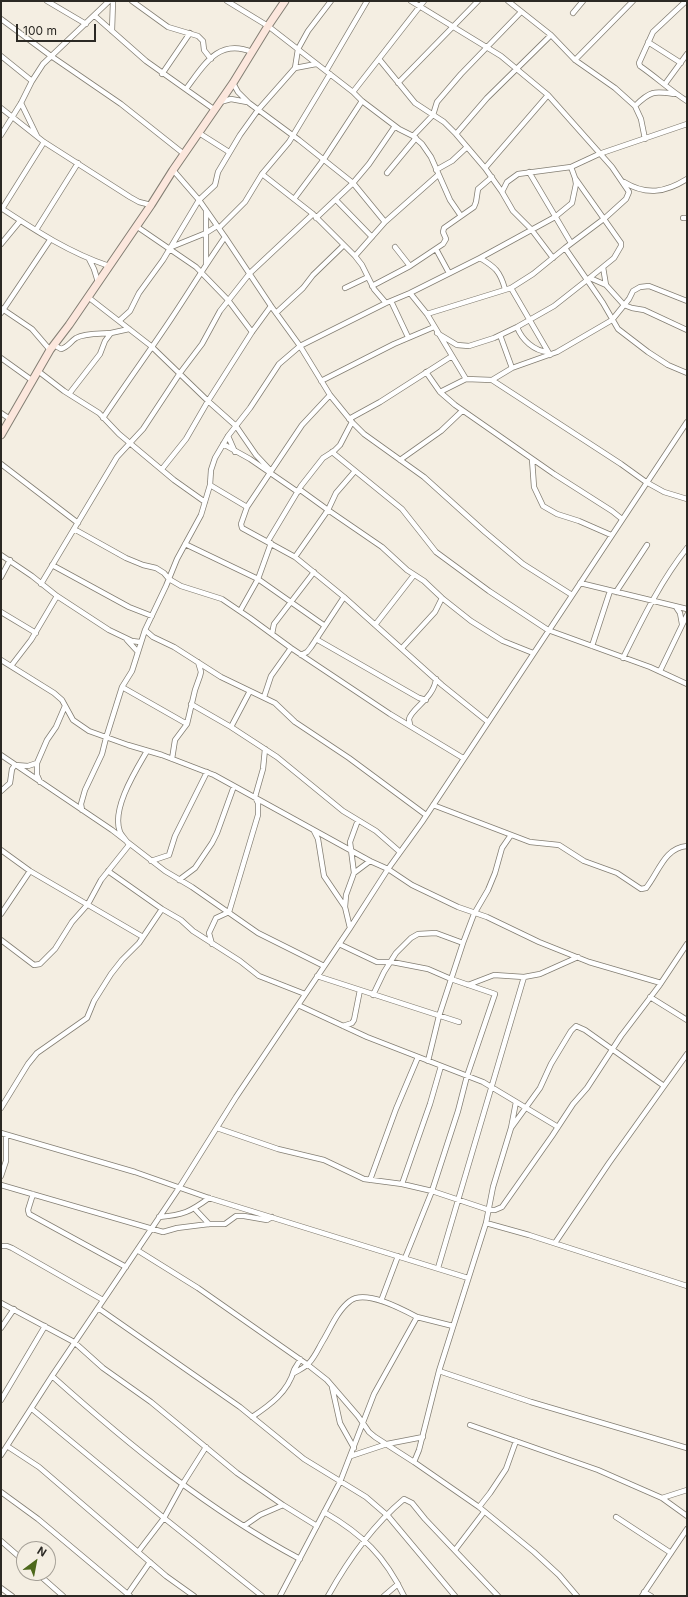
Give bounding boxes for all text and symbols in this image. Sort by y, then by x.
scale bar [18,16,98,42]
text: 100 m [23,23,57,38]
north arrow [16,1541,56,1581]
text: N [35,1544,49,1560]

